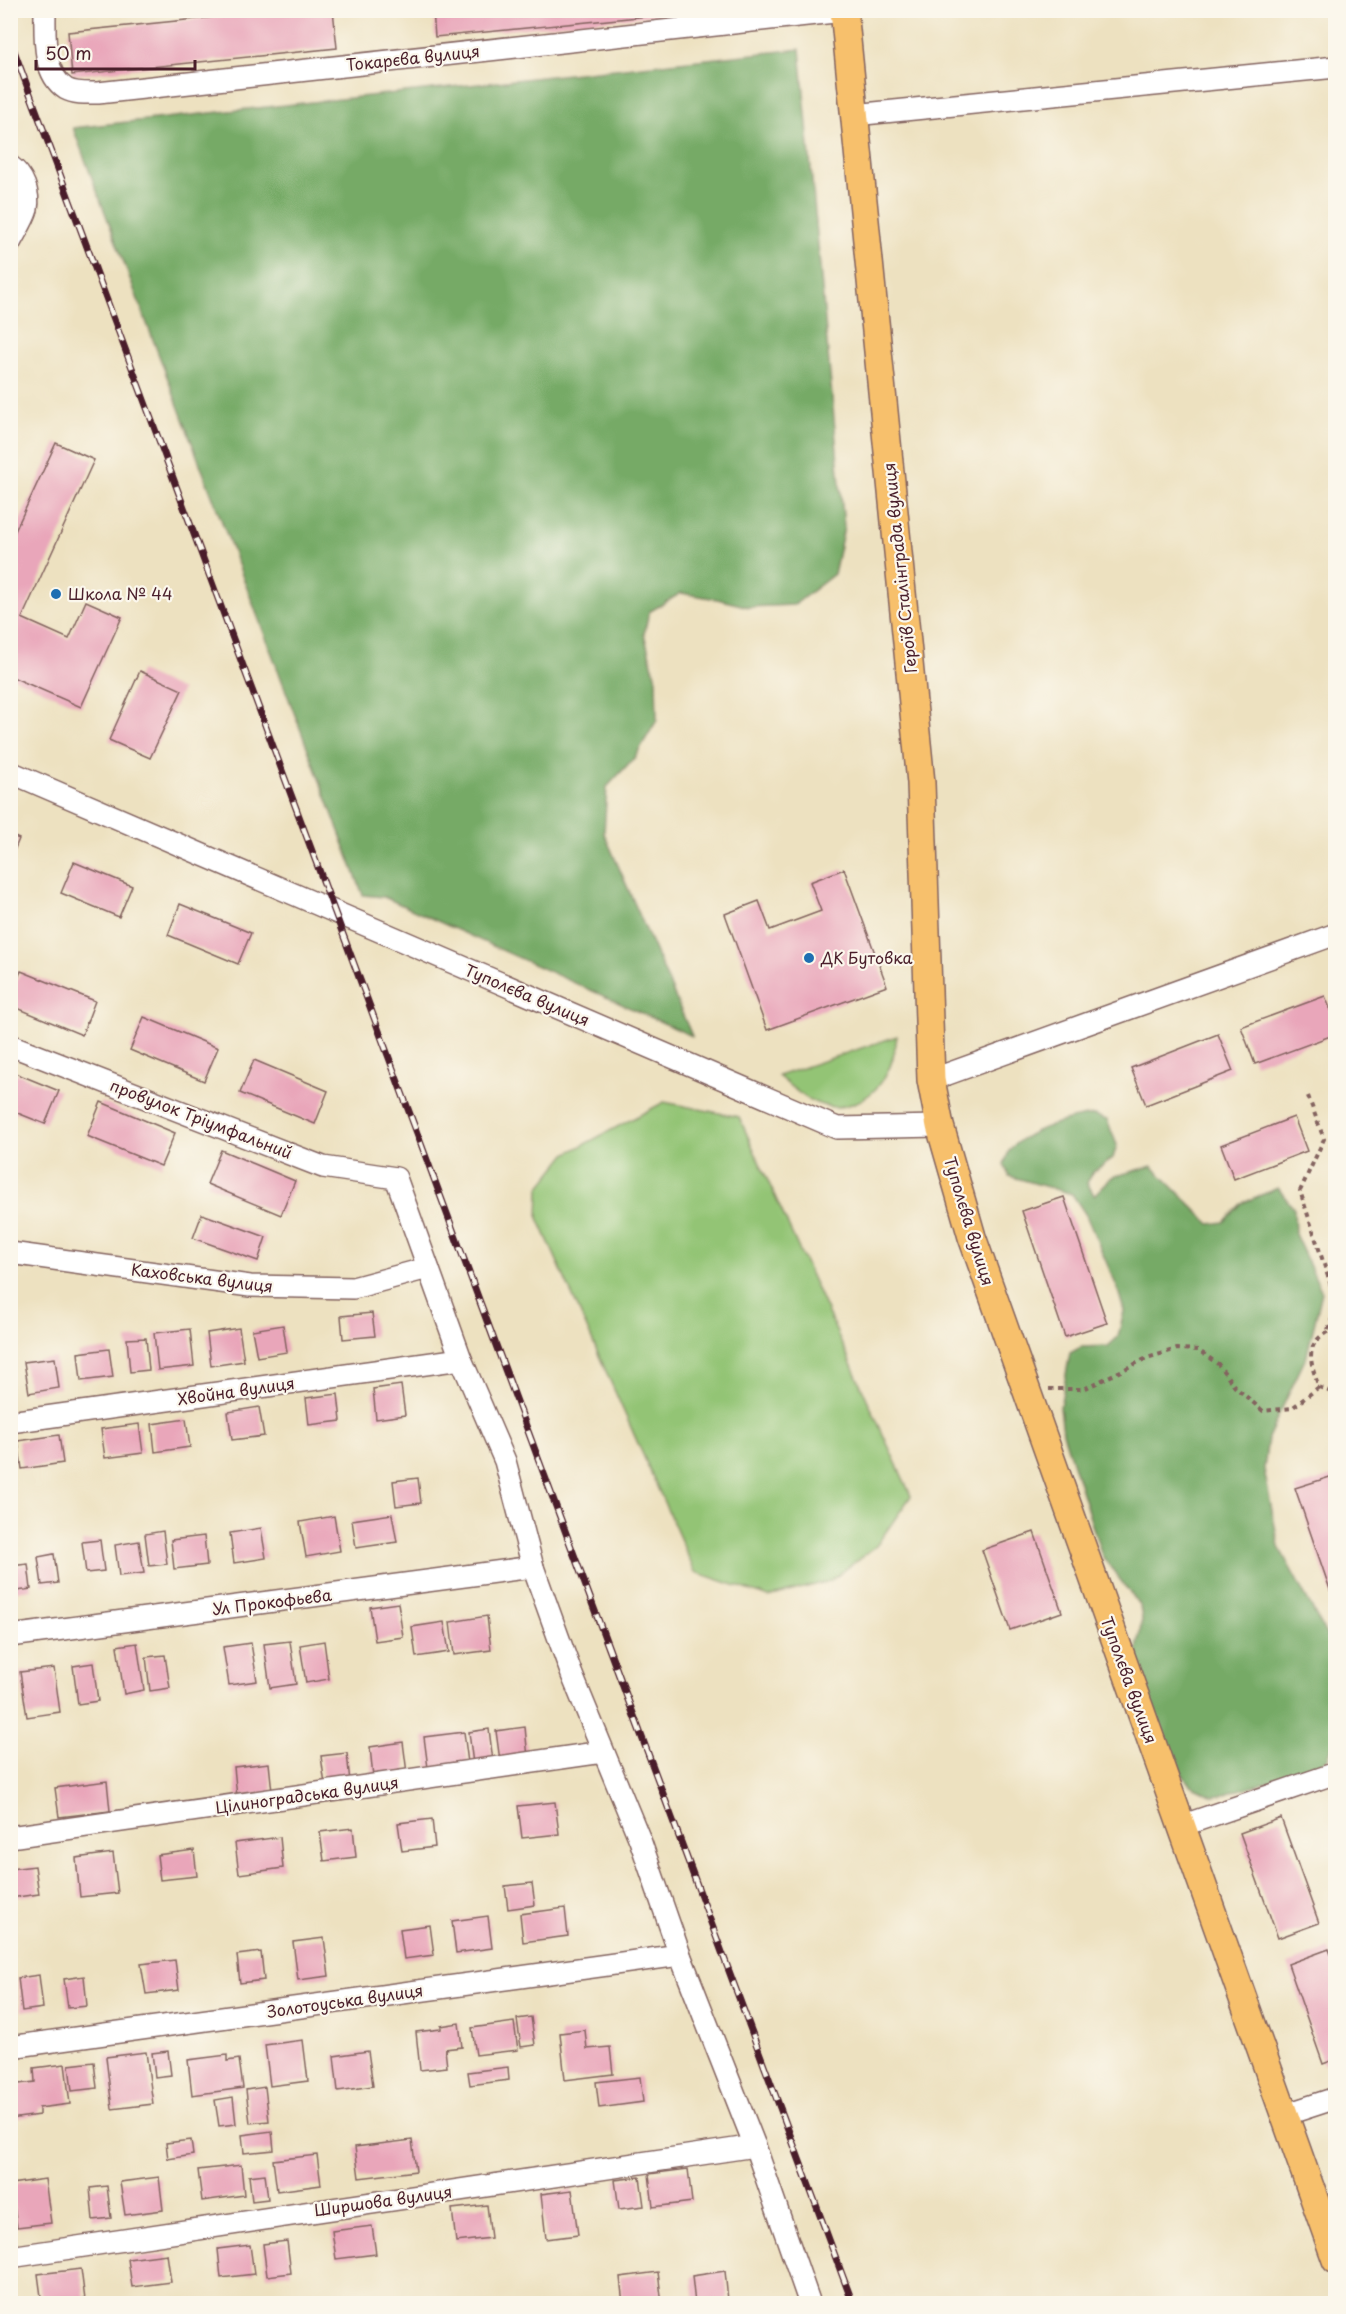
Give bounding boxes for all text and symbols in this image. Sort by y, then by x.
scale bar [36,33,195,71]
street label: Токарєва вулиця [345,38,481,76]
text: 50 m [45,39,92,66]
street label: Героїв Сталінграда вулиця [876,462,922,675]
place label: Школа № 44 [68,581,173,605]
marker: Школа № 44 [49,587,63,601]
place label: ДК Бутовка [820,945,913,969]
marker: ДК Бутовка [802,951,816,965]
street label: Туполєва вулиця [461,957,594,1031]
street label: провулок Тріумфальний [107,1072,296,1164]
street label: Туполєва вулиця [939,1153,1001,1288]
street label: Каховська вулиця [130,1256,274,1298]
street label: Хвойна вулиця [176,1370,296,1410]
street label: Ул Прокофьева [211,1582,333,1620]
street label: Туполєва вулиця [1096,1613,1164,1747]
street label: Цілиноградська вулиця [214,1769,400,1819]
street label: Золотоуська вулиця [265,1977,424,2023]
street label: Ширшова вулиця [312,2178,453,2222]

